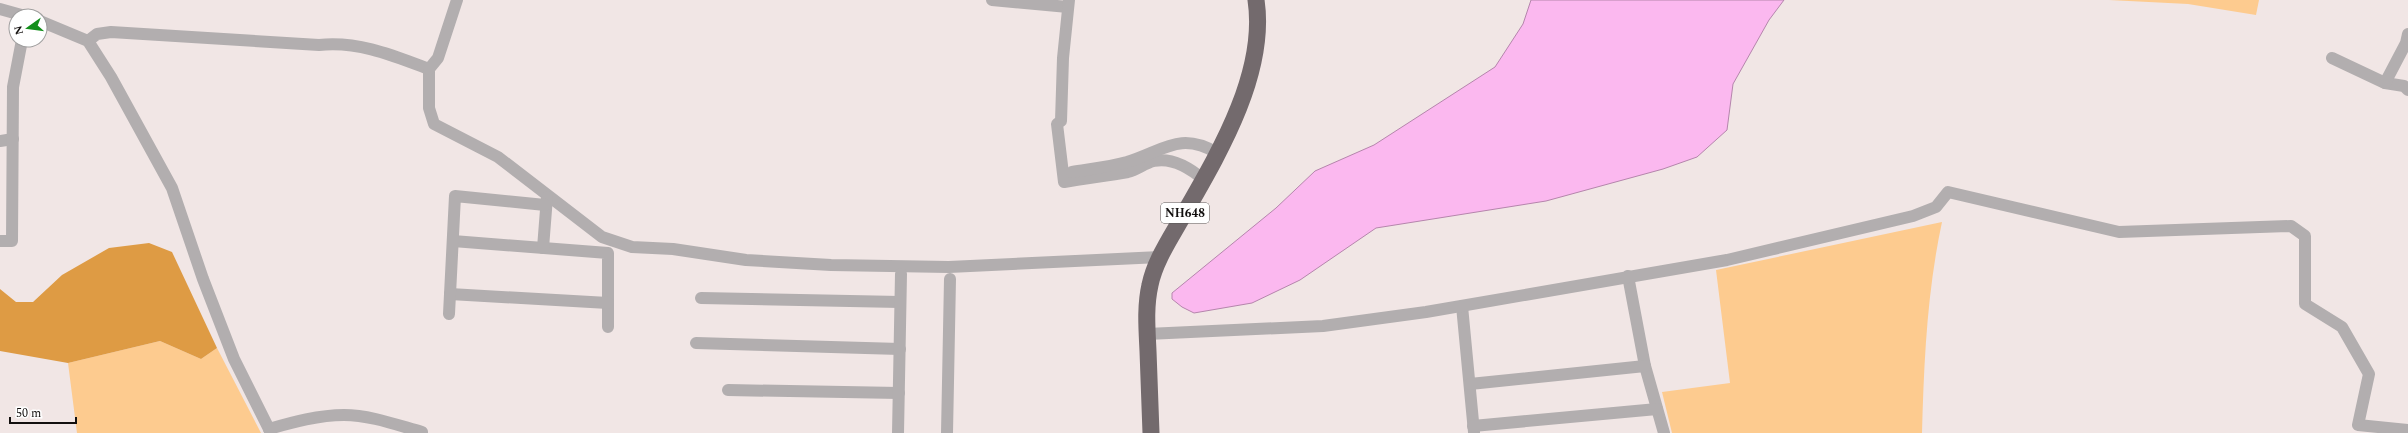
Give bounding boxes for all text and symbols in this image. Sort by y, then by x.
north arrow [8,8,48,48]
text: N [9,24,28,37]
road number: NH648 [1161,203,1209,223]
scale bar [10,399,76,425]
text: 50 m [16,404,41,423]

